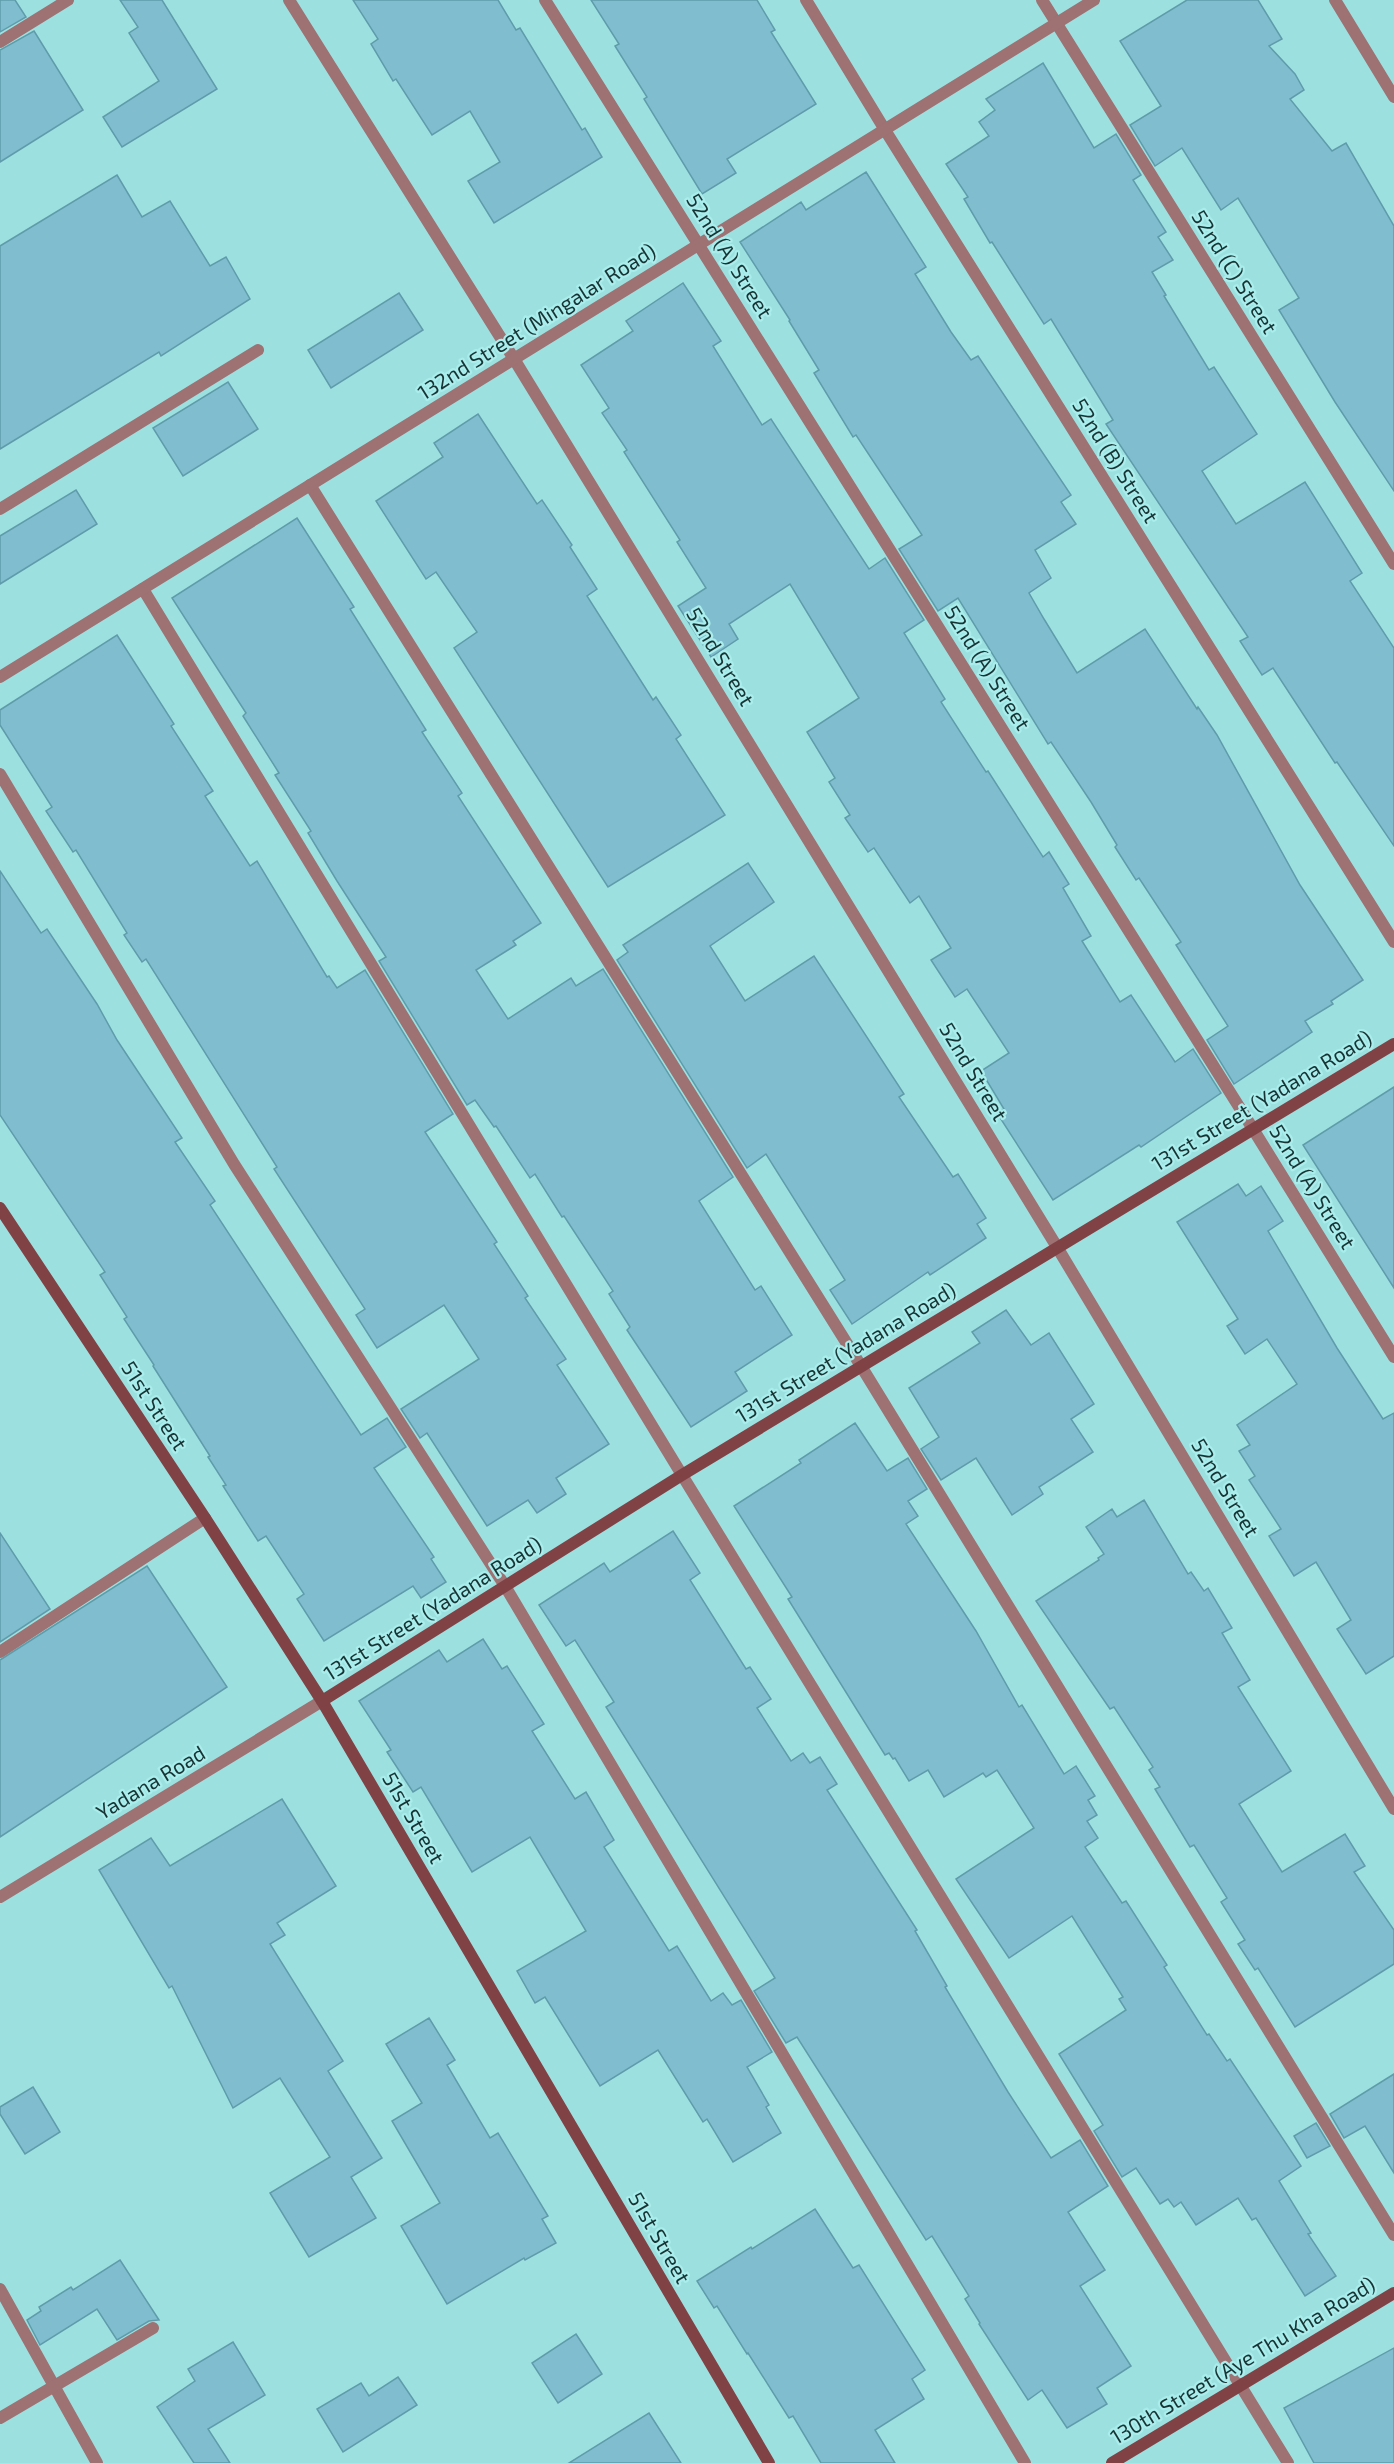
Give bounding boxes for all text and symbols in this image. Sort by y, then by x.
street label: 52nd (A) Street [682,188,779,322]
street label: 52nd (C) Street [1187,205,1283,338]
street label: 132nd Street (Mingalar Road) [413,237,660,404]
street label: 52nd (B) Street [1068,393,1164,527]
street label: 52nd (A) Street [940,600,1037,734]
street label: 52nd Street [682,602,760,710]
street label: 52nd Street [935,1017,1013,1125]
street label: 131st Street (Yadana Road) [1147,1024,1376,1175]
street label: 52nd (A) Street [1265,1119,1362,1253]
street label: 131st Street (Yadana Road) [731,1276,960,1427]
street label: 51st Street [117,1356,193,1454]
street label: 52nd Street [1187,1433,1265,1541]
street label: 131st Street (Yadana Road) [319,1530,546,1685]
street label: Yadana Road [91,1739,209,1824]
street label: 51st Street [378,1767,450,1867]
street label: 51st Street [624,2187,696,2287]
street label: 130th Street (Aye Thu Kha Road) [1105,2271,1379,2449]

